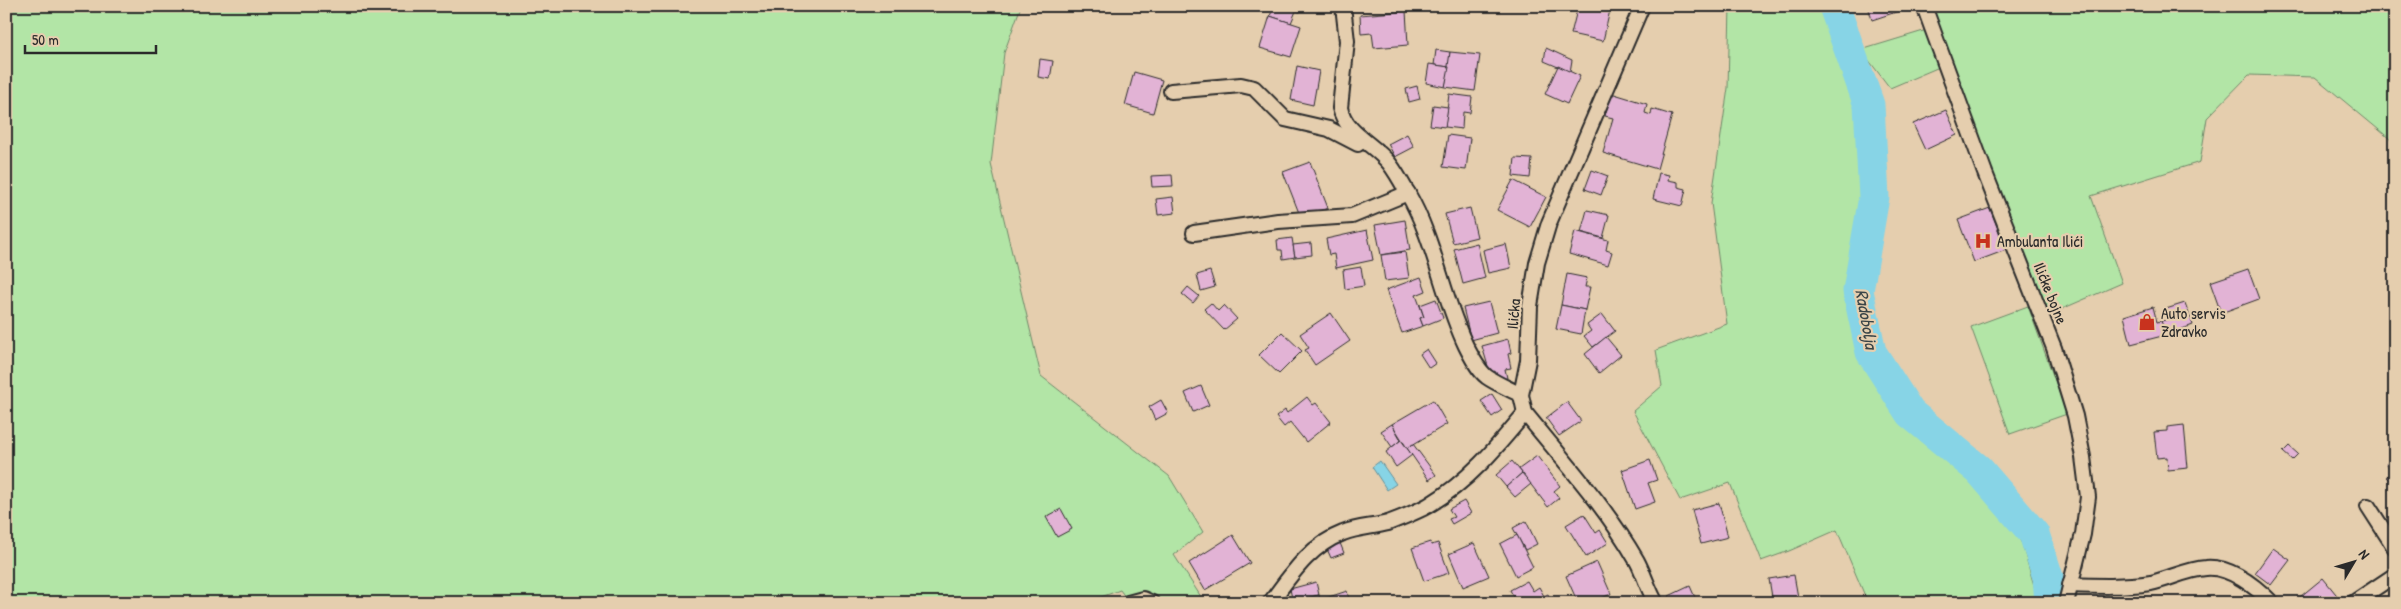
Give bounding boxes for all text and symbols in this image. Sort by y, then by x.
scale bar [25,22,156,54]
text: 50 m [32,29,59,50]
place label: Ambulanta Ilići [1997,230,2083,252]
hospital icon: Ambulanta Ilići [1973,231,1993,251]
street label: Ilićke bojne [2029,259,2074,328]
water label: Radobolja [1849,287,1885,353]
street label: Ilićka [1501,298,1525,330]
place label: Auto servis Zdravko [2161,302,2226,342]
shop icon: Auto servis Zdravko [2137,312,2157,332]
north arrow [2328,536,2378,586]
text: N [2355,545,2375,563]

